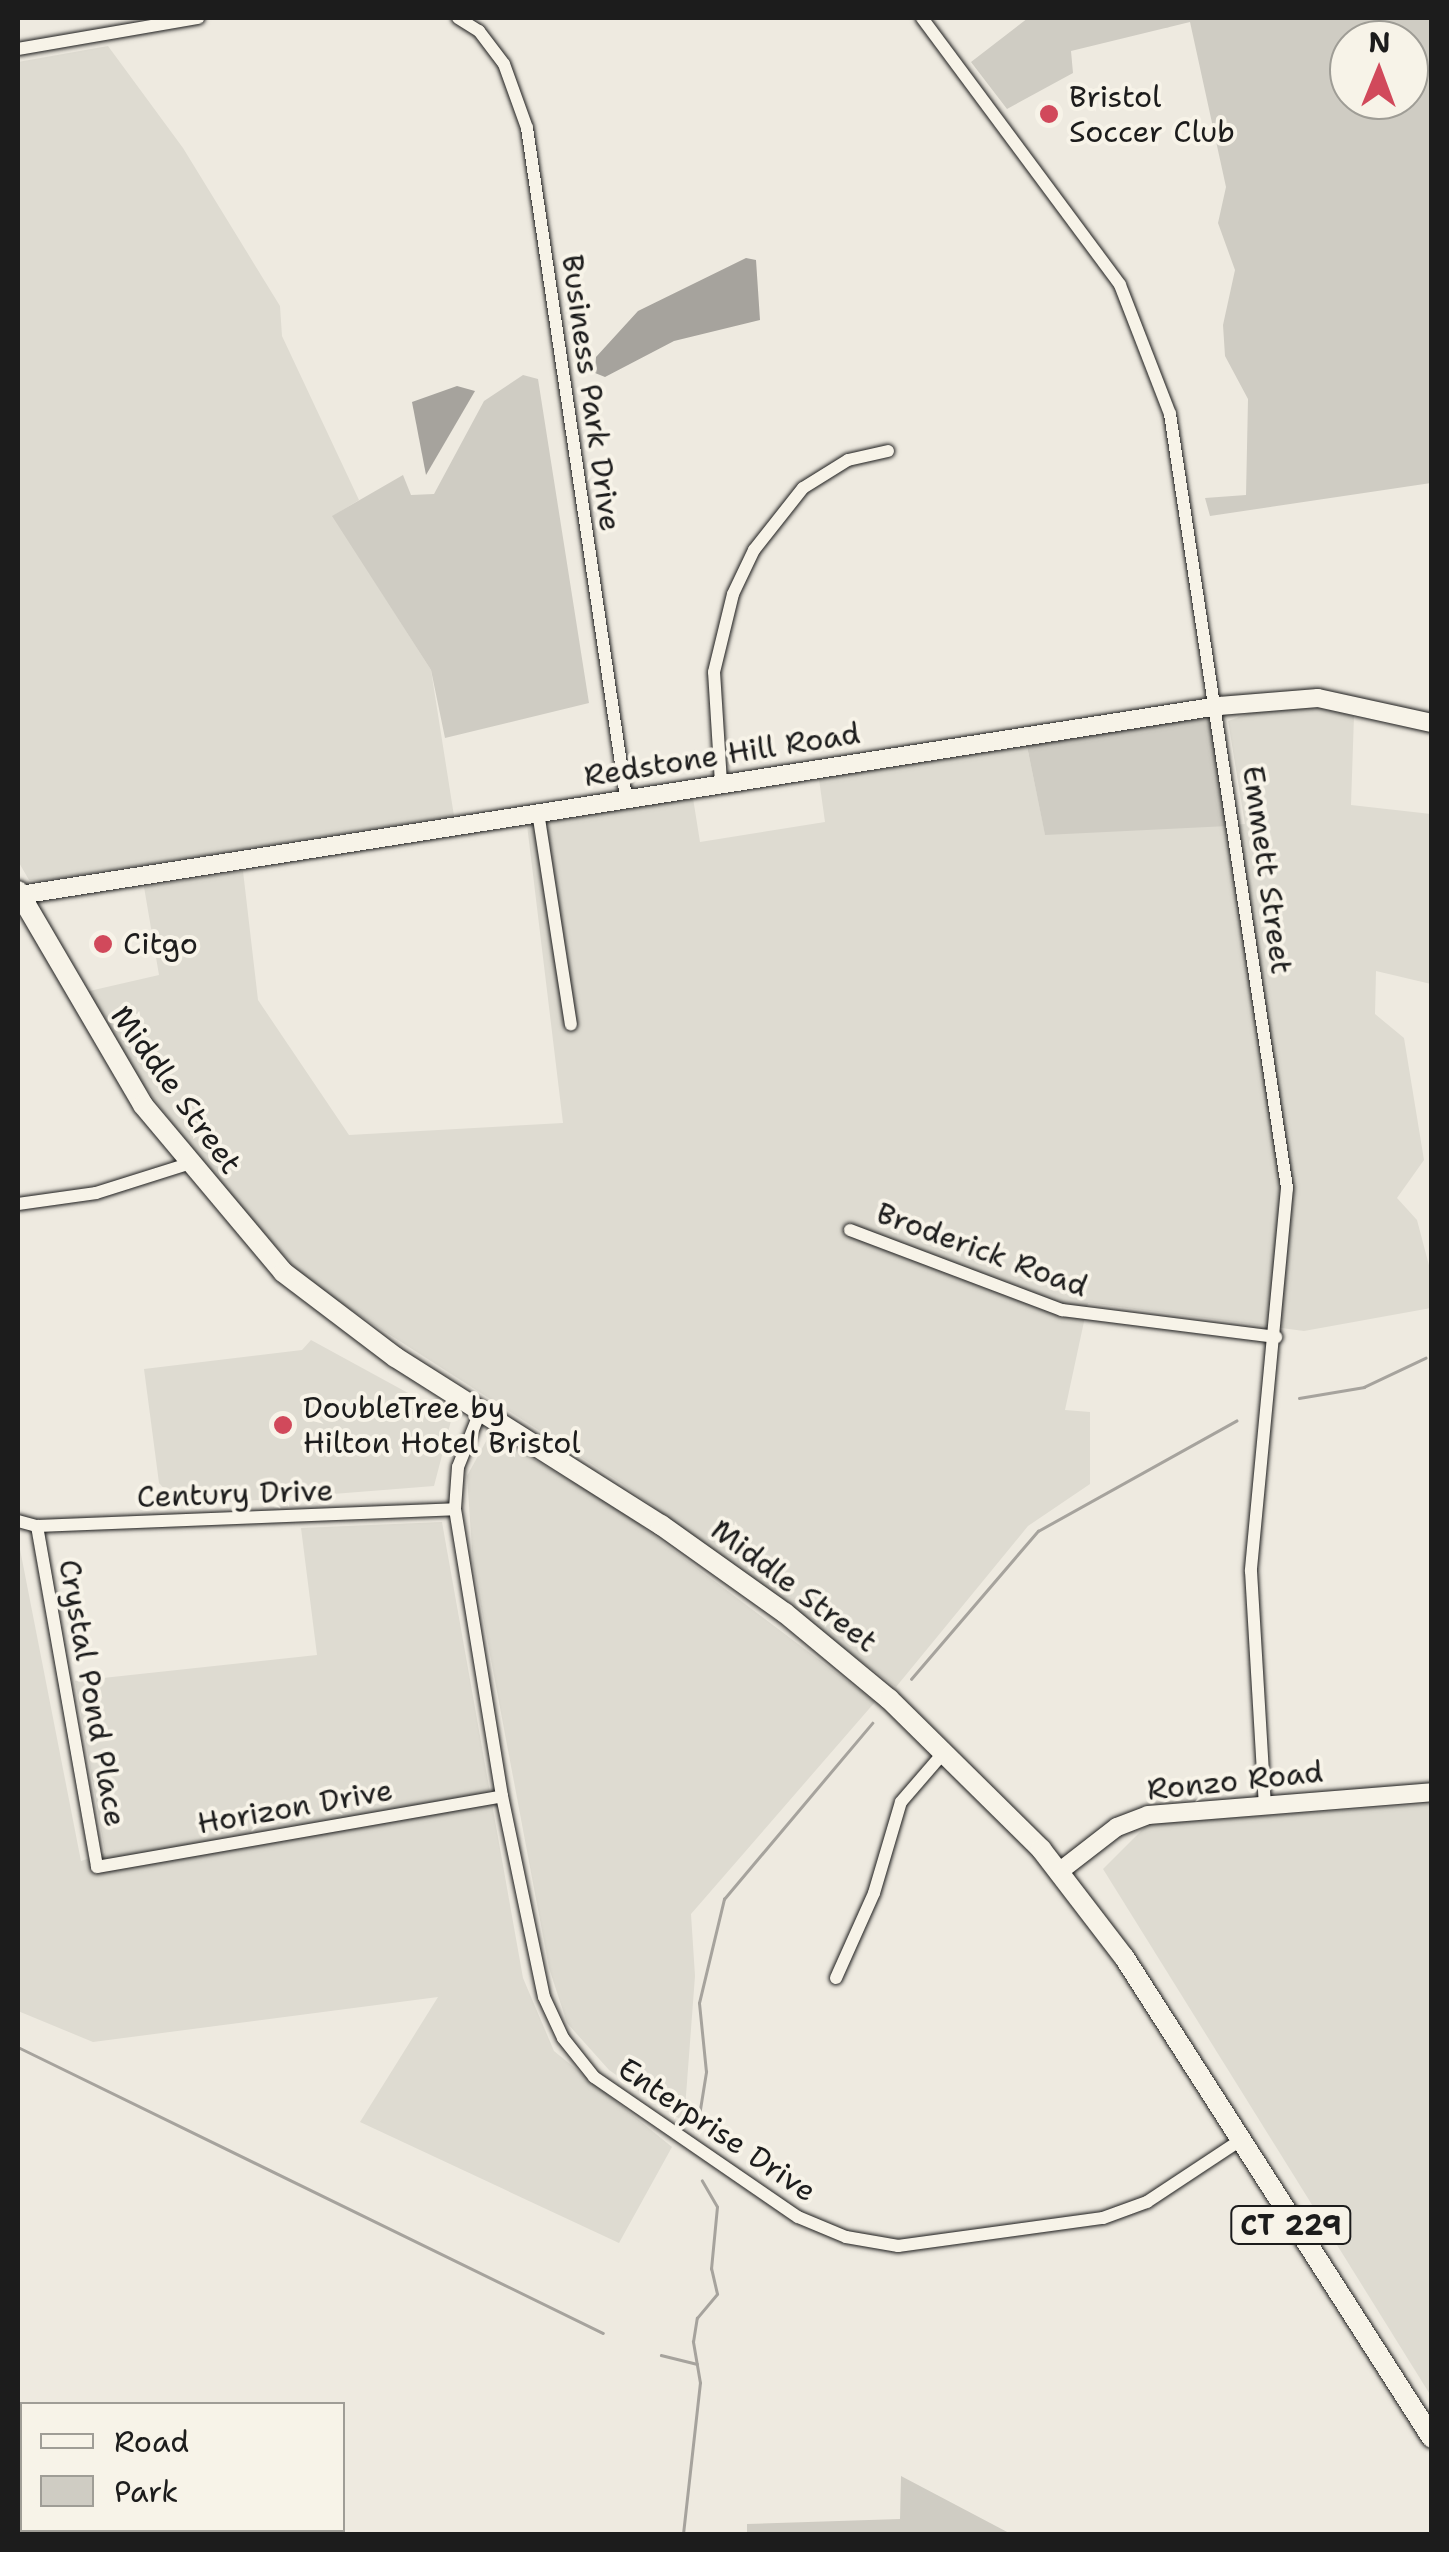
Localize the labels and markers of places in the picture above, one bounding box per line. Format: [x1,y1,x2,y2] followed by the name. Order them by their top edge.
[1069,79,1235,150] place label: Bristol Soccer Club
[1038,103,1060,125] marker: Bristol Soccer Club
[123,926,198,962] place label: Citgo
[92,933,114,955] marker: Citgo
[303,1390,581,1460] place label: DoubleTree by Hilton Hotel Bristol
[272,1414,294,1436] marker: DoubleTree by Hilton Hotel Bristol

